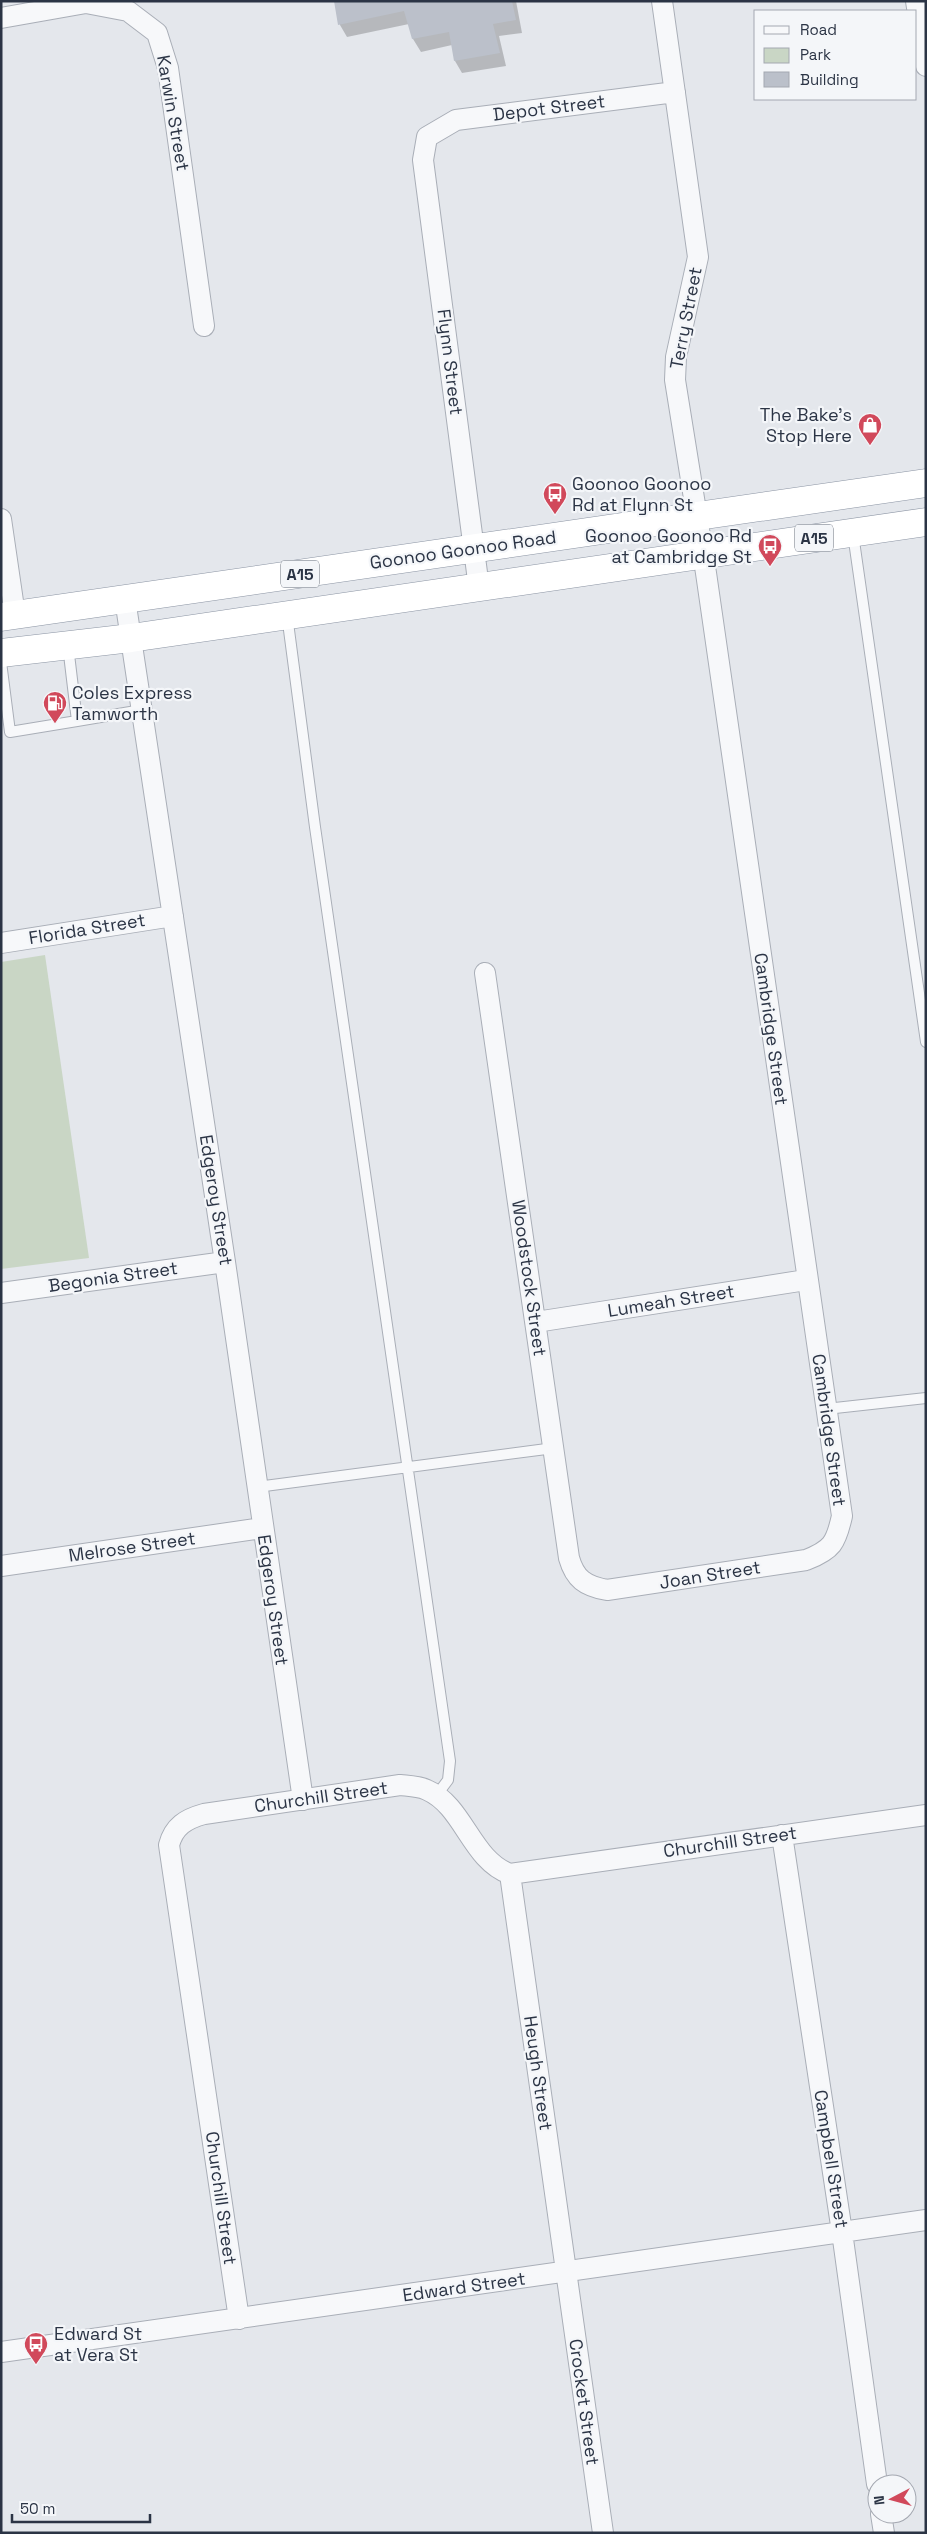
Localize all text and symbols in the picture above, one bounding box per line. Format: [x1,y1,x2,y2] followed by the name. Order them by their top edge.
[754,10,917,100] legend
[800,20,837,39] text: Road
[800,45,831,64] text: Park
[152,53,195,173] street label: Karwin Street
[800,70,859,89] text: Building
[492,89,606,126] street label: Depot Street
[664,265,707,371] street label: Terry Street
[433,308,468,416] street label: Flynn Street
[760,403,852,447] place label: The Bake's Stop Here
[857,412,883,446] shop icon: The Bake's Stop Here
[572,472,711,516] place label: Goonoo Goonoo Rd at Flynn St
[542,481,568,515] bus stop icon: Goonoo Goonoo Rd at Flynn St
[585,524,752,568] place label: Goonoo Goonoo Rd at Cambridge St
[795,524,833,552] road number: A15
[368,525,558,574] street label: Goonoo Goonoo Road
[757,533,783,567] bus stop icon: Goonoo Goonoo Rd at Cambridge St
[281,560,319,588] road number: A15
[72,681,192,725] place label: Coles Express Tamworth
[42,690,68,724] fuel station icon: Coles Express Tamworth
[27,908,147,949] street label: Florida Street
[749,951,794,1107] street label: Cambridge Street
[195,1133,238,1267] street label: Edgeroy Street
[507,1198,552,1358] street label: Woodstock Street
[47,1256,179,1297] street label: Begonia Street
[606,1279,736,1322] street label: Lumeah Street
[807,1352,852,1508] street label: Cambridge Street
[67,1526,197,1567] street label: Melrose Street
[253,1533,294,1667] street label: Edgeroy Street
[658,1555,762,1594] street label: Joan Street
[253,1776,389,1817] street label: Churchill Street
[662,1821,798,1862] street label: Churchill Street
[519,2014,558,2132] street label: Heugh Street
[809,2088,854,2230] street label: Campbell Street
[201,2130,242,2266] street label: Churchill Street
[401,2266,527,2307] street label: Edward Street
[54,2322,142,2366] place label: Edward St at Vera St
[23,2331,49,2365] bus stop icon: Edward St at Vera St
[564,2337,605,2467] street label: Crocket Street
[867,2474,917,2524] north arrow
[12,2492,150,2524] scale bar
[870,2495,889,2506] text: N
[20,2499,55,2518] text: 50 m

